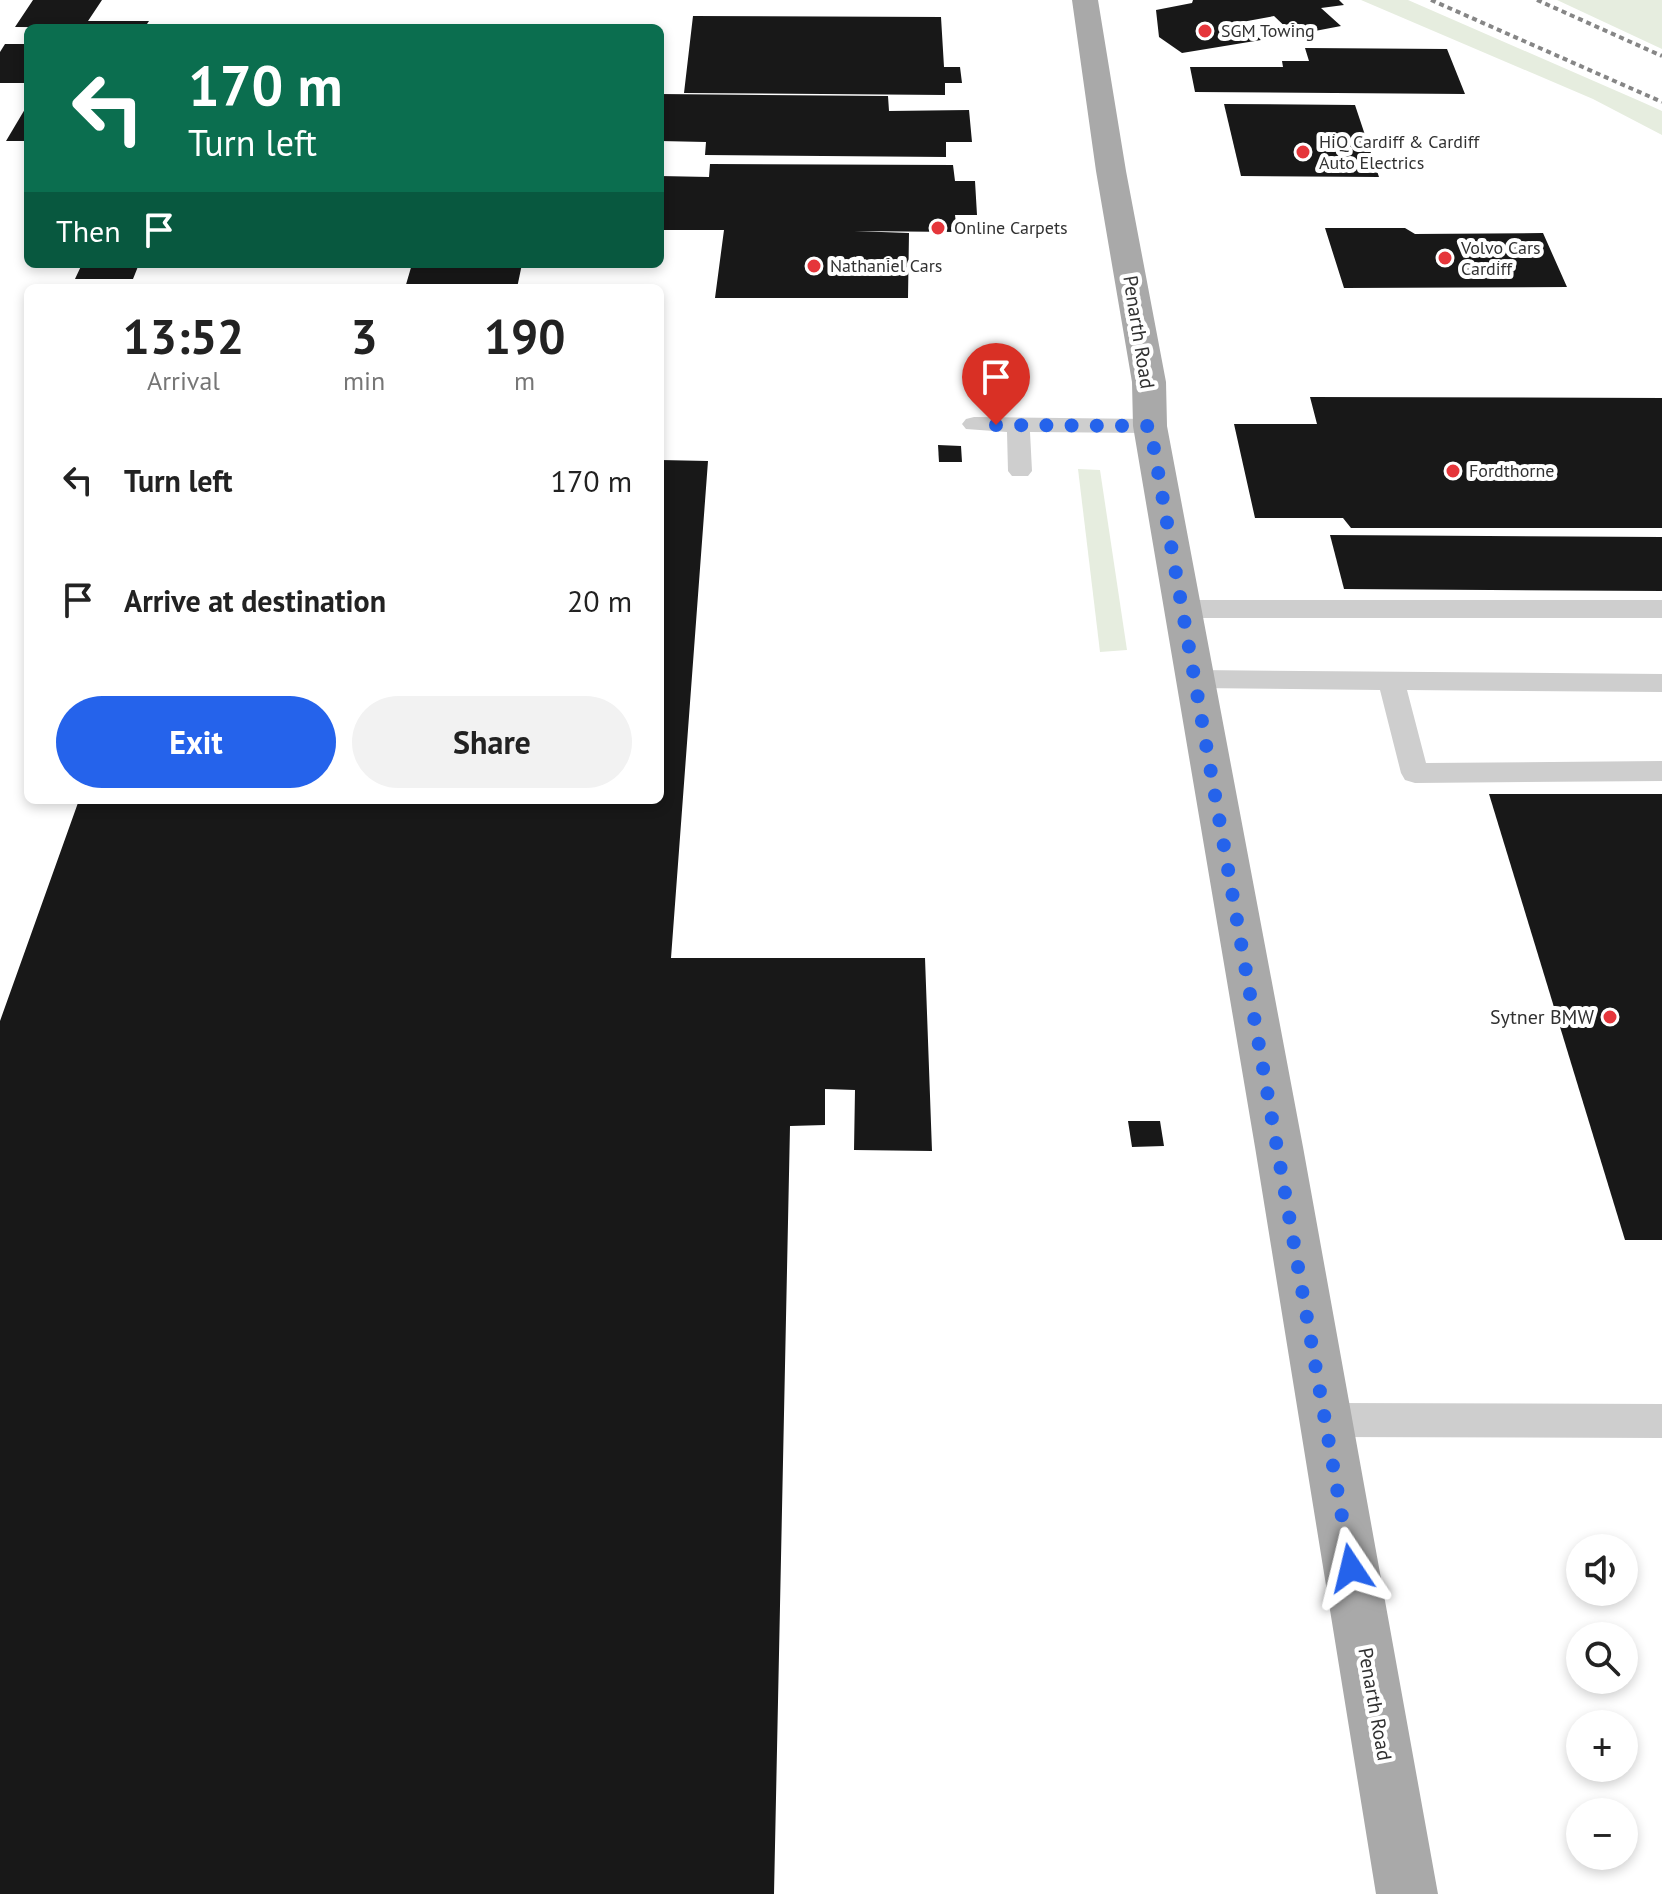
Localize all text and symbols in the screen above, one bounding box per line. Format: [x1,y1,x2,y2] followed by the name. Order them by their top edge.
[1221,19,1315,42] place label: SGM Towing
[1196,22,1214,40] marker: SGM Towing
[188,49,343,121] text: 170 m
[56,56,160,160] icon: left
[188,119,317,166] text: Turn left
[1319,130,1481,174] place label: HiQ Cardiff & Cardiff Auto Electrics
[1294,143,1312,161] marker: HiQ Cardiff & Cardiff Auto Electrics
[137,208,181,252] icon: arrive
[56,211,121,250] text: Then
[954,216,1068,239] place label: Online Carpets
[929,219,947,237] marker: Online Carpets
[1460,236,1541,280] place label: Volvo Cars Cardiff
[1436,249,1454,267] marker: Volvo Cars Cardiff
[830,254,942,277] place label: Nathaniel Cars
[805,257,823,275] marker: Nathaniel Cars
[1117,274,1161,390] street label: Penarth Road
[123,305,244,367] text: 13:52
[350,305,378,367] text: 3
[484,305,565,367] text: 190
[962,343,1030,425] pin
[974,355,1018,399] icon: arrive
[147,364,220,397] text: Arrival
[343,364,385,397] text: min
[514,364,535,397] text: m
[56,458,100,502] icon: left
[1469,459,1554,482] place label: Fordthorne
[124,461,232,500] text: Turn left
[551,461,632,500] text: 170 m
[1444,462,1462,480] marker: Fordthorne
[56,578,100,622] icon: arrive
[124,581,386,620] text: Arrive at destination
[567,581,632,620] text: 20 m
[56,696,336,788] button: Exit
[352,696,632,788] button: Share
[1490,1004,1594,1030] place label: Sytner BMW
[1601,1008,1619,1026] marker: Sytner BMW
[1309,1526,1393,1610] position arrow
[1566,1534,1638,1870] map controls
[1566,1534,1638,1606] button: sound
[1566,1622,1638,1694] button: search
[1352,1645,1398,1763] street label: Penarth Road
[1566,1710,1638,1782] button: +
[1566,1798,1638,1870] button: −

